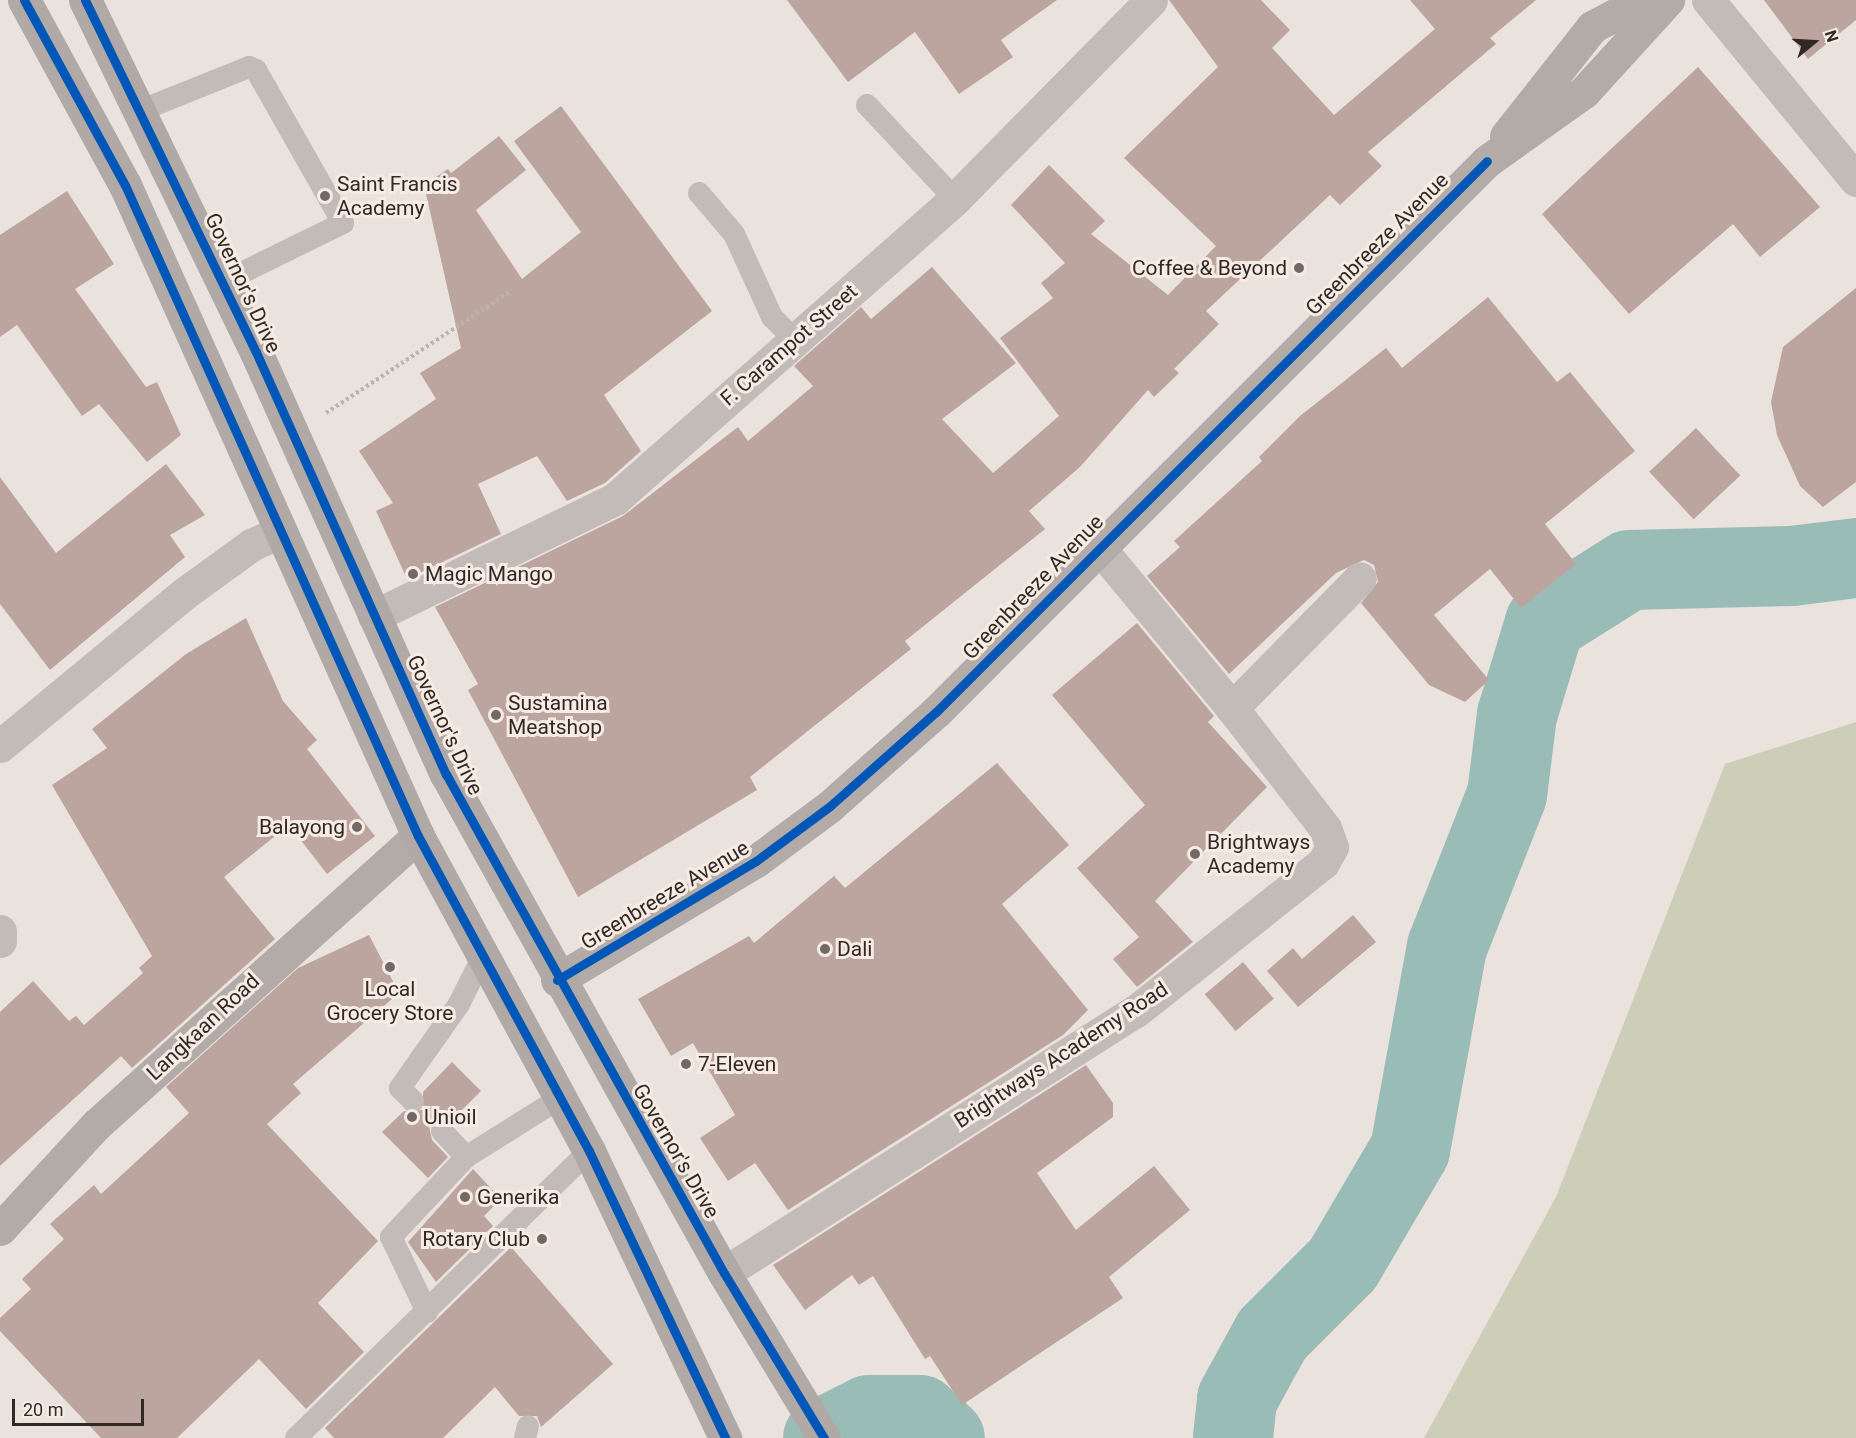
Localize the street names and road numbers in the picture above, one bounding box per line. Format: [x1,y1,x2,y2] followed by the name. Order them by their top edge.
[1300,167,1454,321] street label: Greenbreeze Avenue
[200,209,286,357] street label: Governor's Drive
[716,279,862,411] street label: F. Carampot Street
[957,509,1109,665] street label: Greenbreeze Avenue
[402,651,488,799] street label: Governor's Drive
[577,835,753,955] street label: Greenbreeze Avenue
[142,968,264,1086] street label: Langkaan Road
[950,977,1172,1133] street label: Brightways Academy Road
[627,1079,725,1223] street label: Governor's Drive

